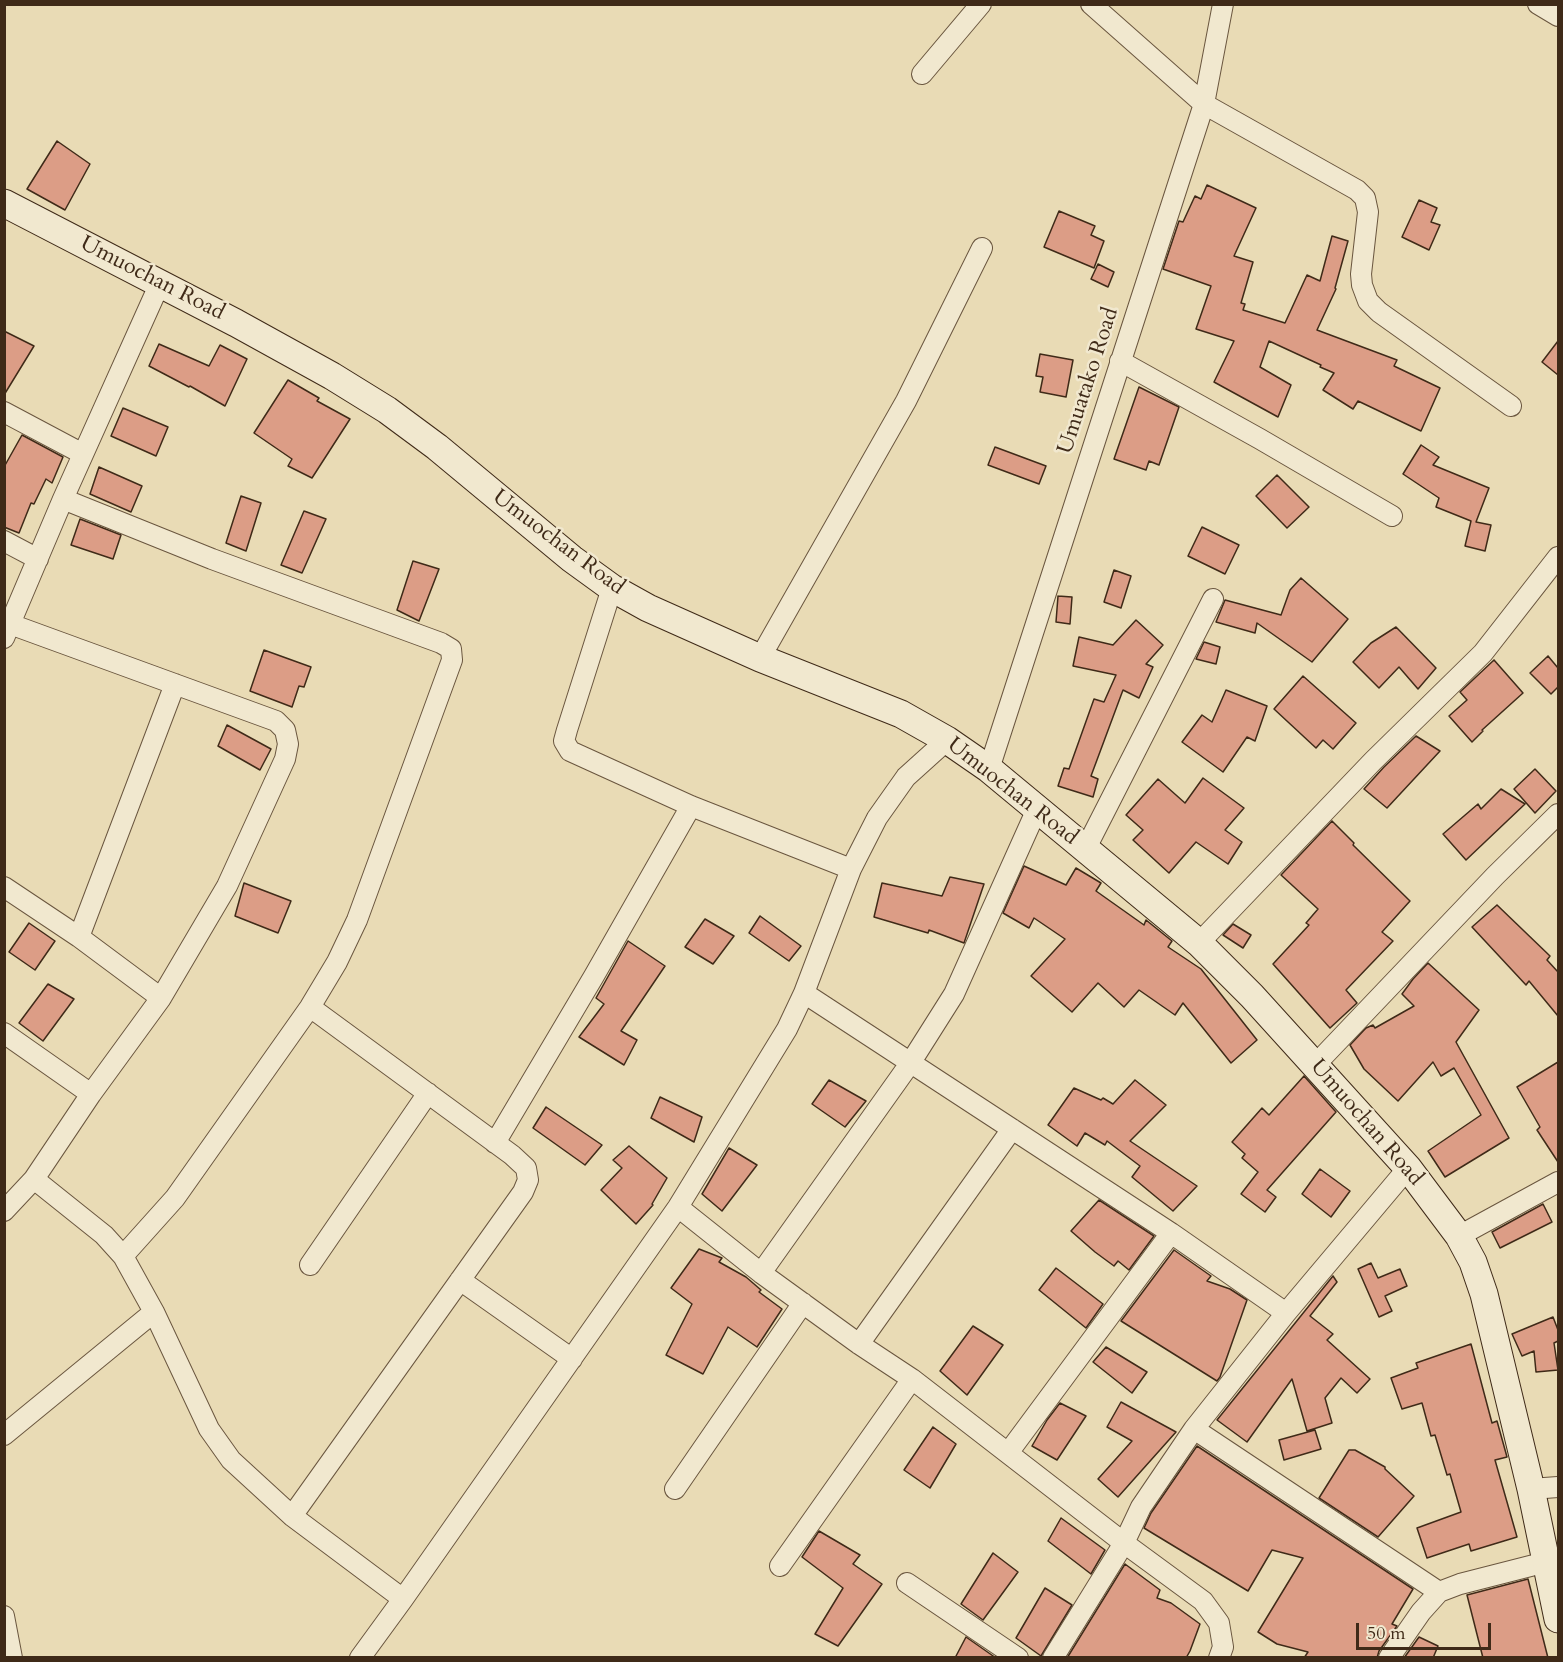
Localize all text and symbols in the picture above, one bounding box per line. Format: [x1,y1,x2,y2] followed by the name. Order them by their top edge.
[75,231,229,327] street label: Umuochan Road
[1053,304,1125,458] street label: Umuatako Road
[487,485,629,601] street label: Umuochan Road
[941,733,1083,851] street label: Umuochan Road
[1304,1054,1428,1192] street label: Umuochan Road
[1359,1611,1494,1649] scale bar
[1367,1621,1406,1646] text: 50 m

